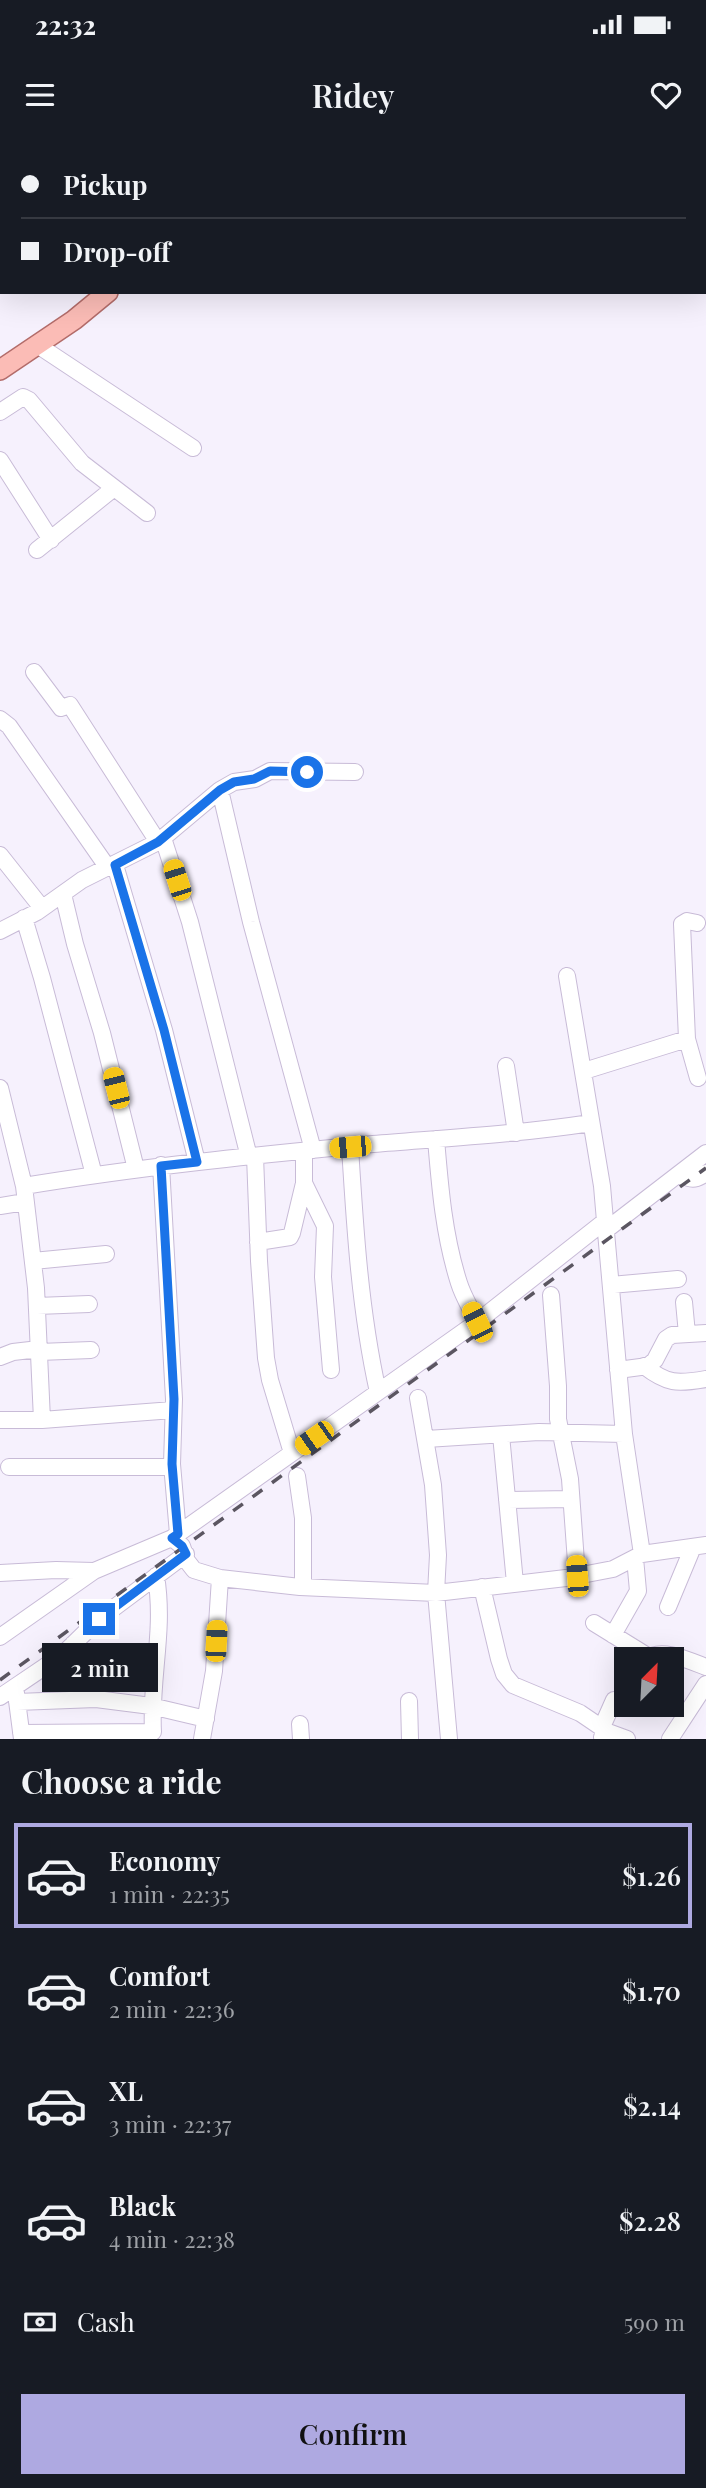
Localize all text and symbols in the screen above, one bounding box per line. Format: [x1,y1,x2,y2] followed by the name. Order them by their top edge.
[35,7,96,42] text: 22:32
[312,73,394,116] text: Ridey
[21,76,59,114] icon: menu
[647,76,685,114] icon: heart
[63,167,147,202] text: Pickup
[63,234,170,269] text: Drop-off
[291,756,323,788] route start
[161,857,194,903] car
[101,1065,132,1111] car
[329,1135,372,1159] car
[459,1299,496,1345] car
[291,1417,338,1459] car
[566,1554,589,1598] car
[83,1603,115,1635] route end
[205,1619,228,1663] car
[41,1644,157,1692] callout: 2 min
[614,1647,684,1717] north arrow
[614,1647,684,1717] map controls
[71,1652,129,1683] text: 2 min
[21,1759,222,1802] text: Choose a ride
[109,1843,220,1878] text: Economy
[25,1844,88,1907] icon: car
[622,1858,681,1893] text: $1.26
[109,1878,230,1909] text: 1 min · 22:35
[109,1958,210,1993] text: Comfort
[25,1959,88,2022] icon: car
[622,1973,681,2008] text: $1.70
[109,1993,235,2024] text: 2 min · 22:36
[109,2073,143,2108] text: XL
[25,2074,88,2137] icon: car
[623,2088,681,2123] text: $2.14
[109,2108,231,2139] text: 3 min · 22:37
[109,2188,176,2223] text: Black
[25,2189,88,2252] icon: car
[619,2203,681,2238] text: $2.28
[109,2223,235,2254] text: 4 min · 22:38
[21,2303,59,2341] icon: cash
[77,2304,135,2339] text: Cash
[624,2306,685,2337] text: 590 m
[21,2394,685,2474] button: Confirm

